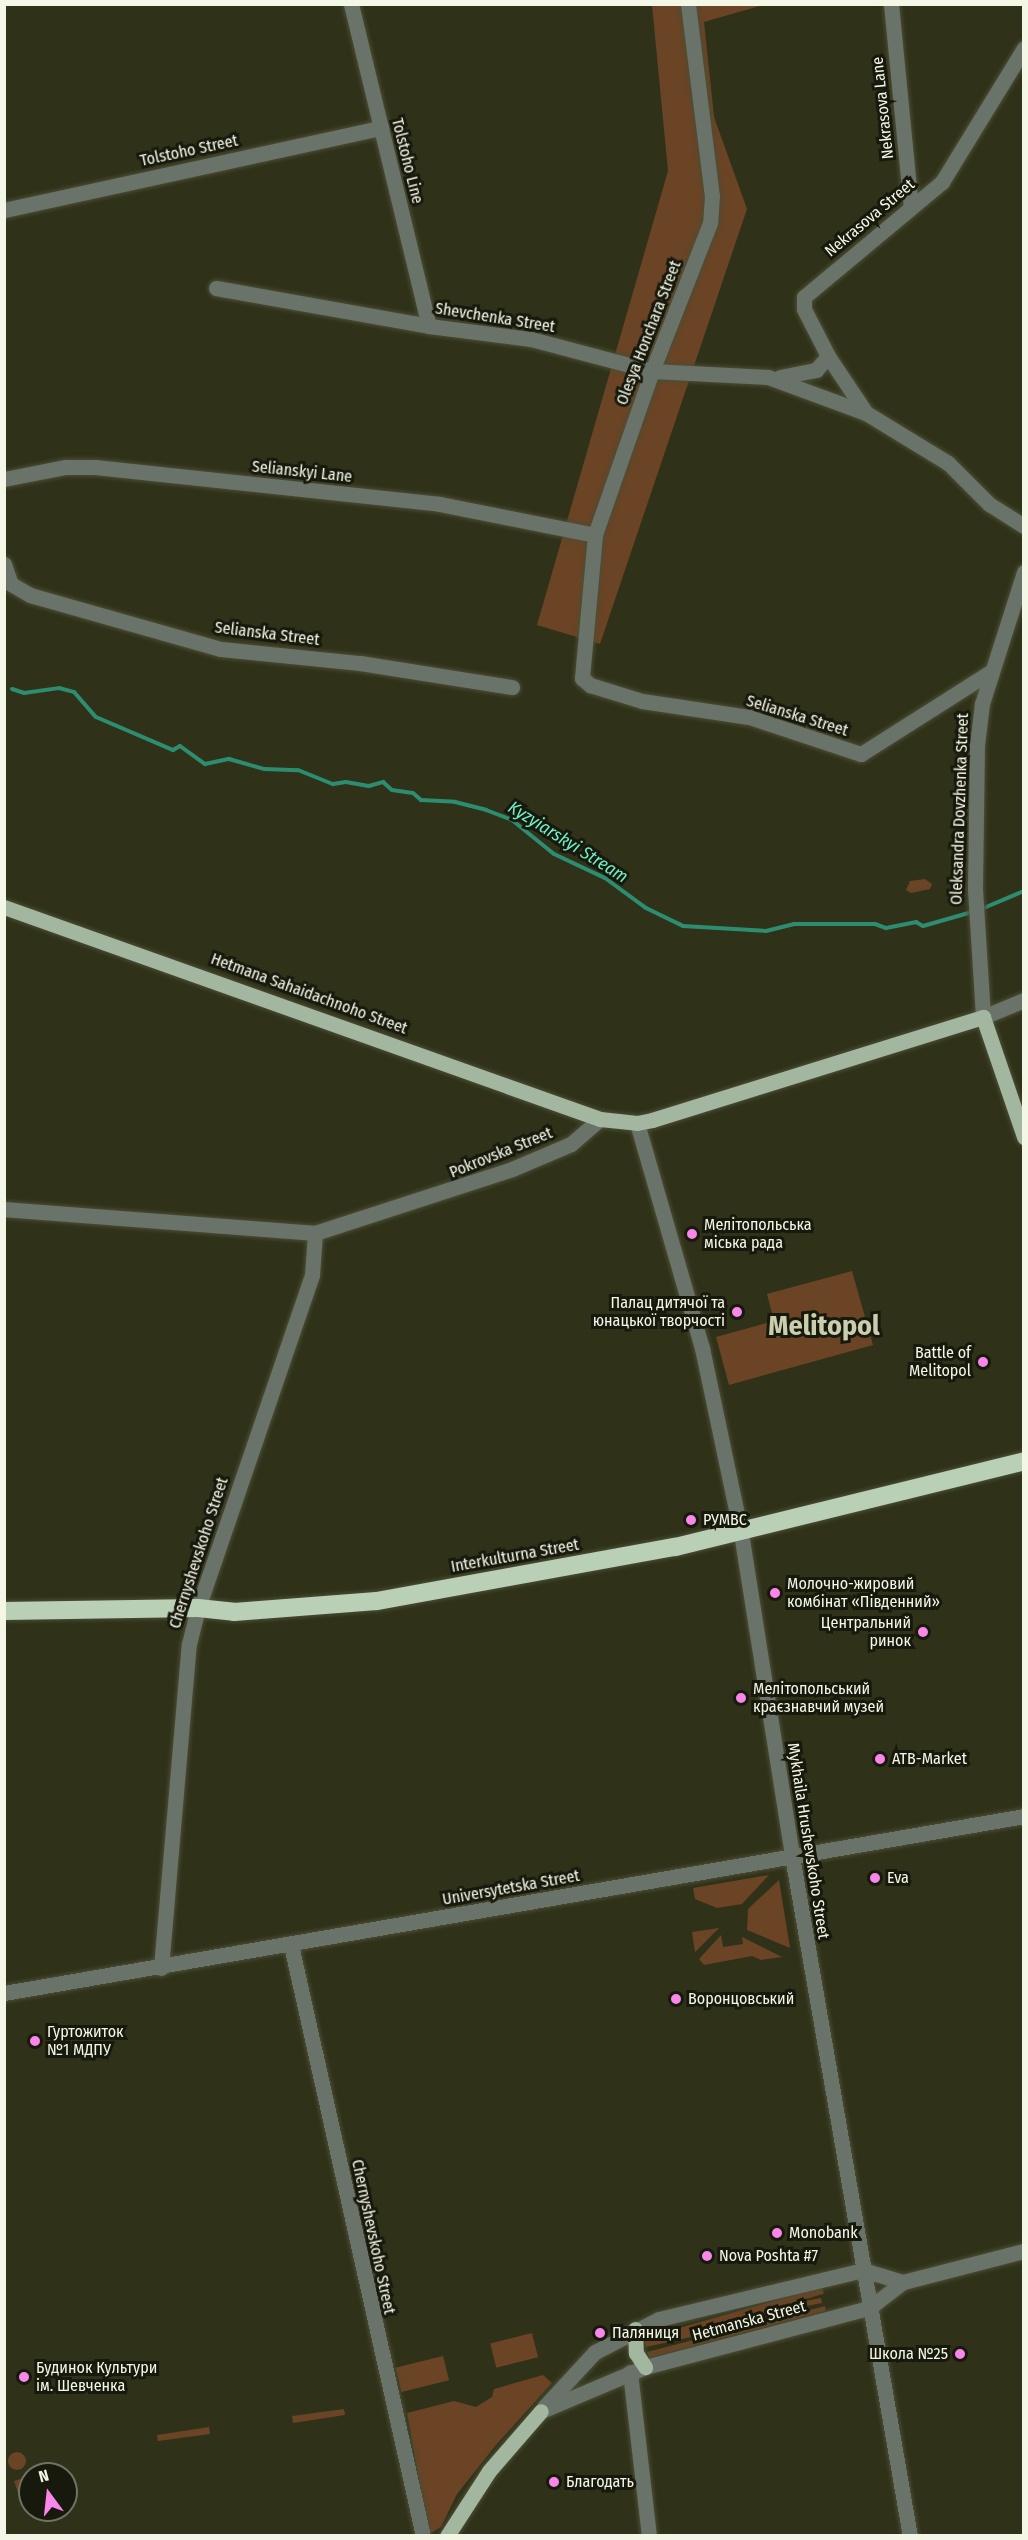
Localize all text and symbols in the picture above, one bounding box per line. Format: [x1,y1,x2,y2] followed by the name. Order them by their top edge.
[868,56,898,160] street label: Nekrasova Lane
[387,116,427,206] street label: Tolstoho Line
[138,131,240,171] street label: Tolstoho Street
[821,175,919,261] street label: Nekrasova Street
[613,258,685,408] street label: Olesya Honchara Street
[434,299,556,337] street label: Shevchenka Street
[251,457,353,487] street label: Selianskyi Lane
[214,618,320,650] street label: Selianska Street
[744,691,850,741] street label: Selianska Street
[947,713,973,905] street label: Oleksandra Dovzhenka Street
[504,796,632,888] water label: Kyzyiarskyi Stream
[208,949,410,1039] street label: Hetmana Sahaidachnoho Street
[447,1124,555,1182] street label: Pokrovska Street
[704,1215,812,1253] place label: Мелітопольська міська рада
[685,1227,699,1241] marker: Мелітопольська міська рада
[593,1293,725,1331] place label: Палац дитячої та юнацької творчості
[730,1305,744,1319] marker: Палац дитячої та юнацької творчості
[768,1309,880,1343] district label: Melitopol
[909,1343,971,1381] place label: Battle of Melitopol
[976,1355,990,1369] marker: Battle of Melitopol
[165,1475,233,1631] street label: Chernyshevskoho Street
[703,1510,747,1530] place label: РУМВC
[684,1513,698,1527] marker: РУМВC
[450,1535,580,1577] street label: Interkulturna Street
[787,1574,940,1612] place label: Молочно-жировий комбінат «Південний»
[768,1586,782,1600] marker: Молочно-жировий комбінат «Південний»
[821,1613,911,1651] place label: Центральний ринок
[916,1625,930,1639] marker: Центральний ринок
[753,1679,884,1717] place label: Мелітопольський краєзнавчий музей
[734,1691,748,1705] marker: Мелітопольський краєзнавчий музей
[783,1742,833,1940] street label: Mykhaila Hrushevskoho Street
[892,1749,967,1769] place label: ATB-Market
[873,1752,887,1766] marker: ATB-Market
[441,1866,581,1910] street label: Universytetska Street
[887,1868,909,1888] place label: Eva
[868,1871,882,1885] marker: Eva
[688,1989,794,2009] place label: Воронцовський
[669,1992,683,2006] marker: Воронцовський
[47,2022,124,2060] place label: Гуртожиток №1 МДПУ
[28,2034,42,2048] marker: Гуртожиток №1 МДПУ
[347,2158,399,2316] street label: Chernyshevskoho Street
[789,2223,858,2243] place label: Monobank
[770,2226,784,2240] marker: Monobank
[719,2246,818,2266] place label: Nova Poshta #7
[700,2249,714,2263] marker: Nova Poshta #7
[690,2297,808,2345] street label: Hetmanska Street
[612,2323,679,2343] place label: Паляниця
[593,2326,607,2340] marker: Паляниця
[869,2344,948,2364] place label: Школа №25
[953,2347,967,2361] marker: Школа №25
[36,2358,157,2396] place label: Будинок Культури ім. Шевченка
[17,2370,31,2384] marker: Будинок Культури ім. Шевченка
[18,2462,78,2522] north arrow
[37,2466,51,2486] text: N
[566,2472,634,2492] place label: Благодать
[547,2475,561,2489] marker: Благодать

